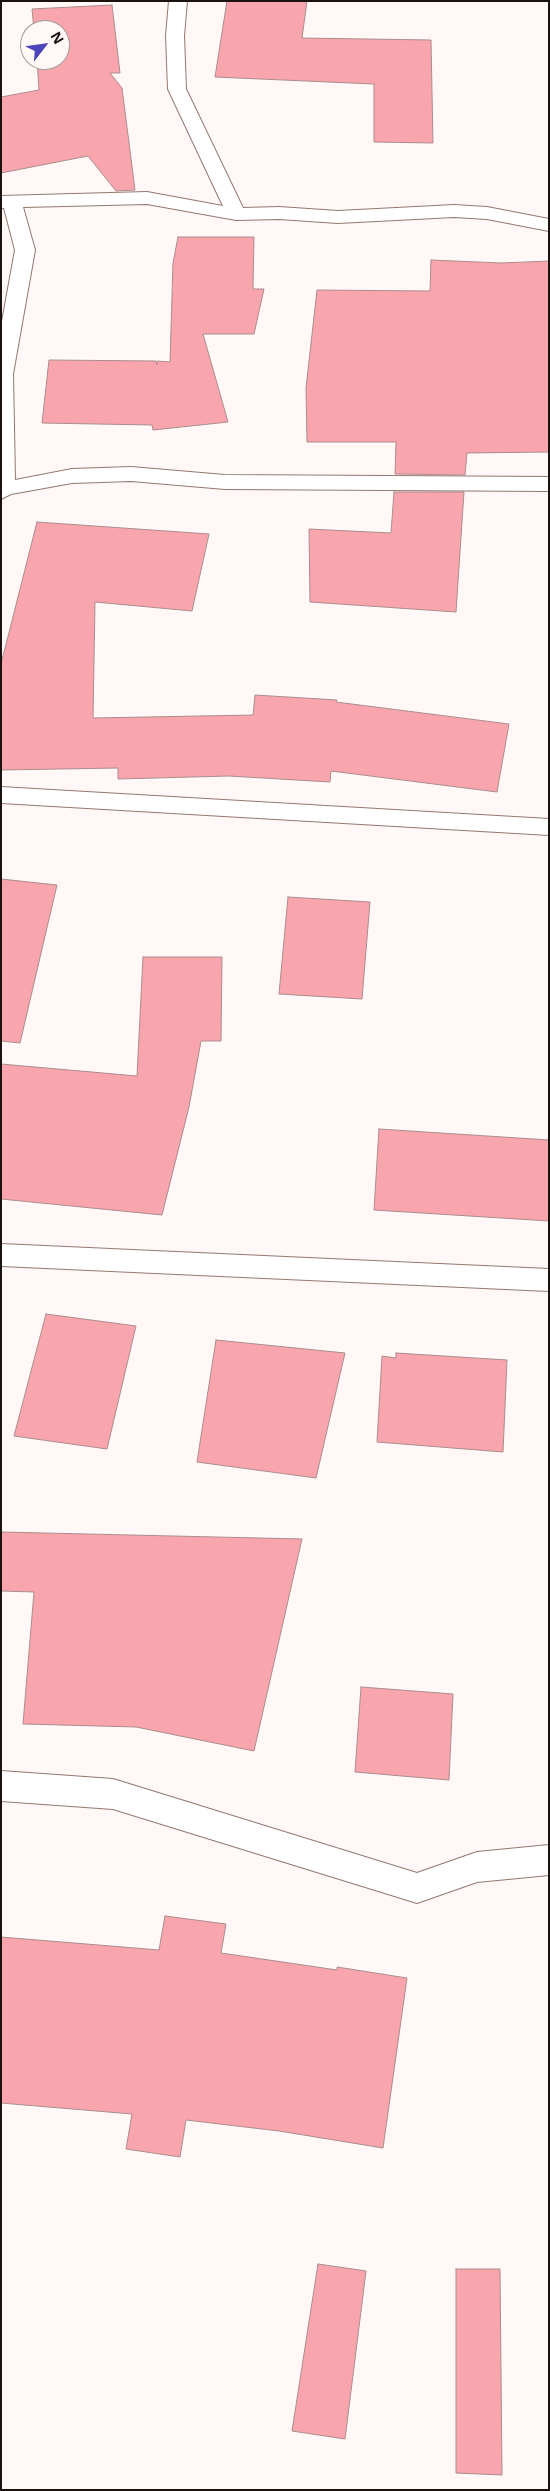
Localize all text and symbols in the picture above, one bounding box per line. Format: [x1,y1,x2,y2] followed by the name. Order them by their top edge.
[20,20,70,70] north arrow
[46,28,69,47] text: N

